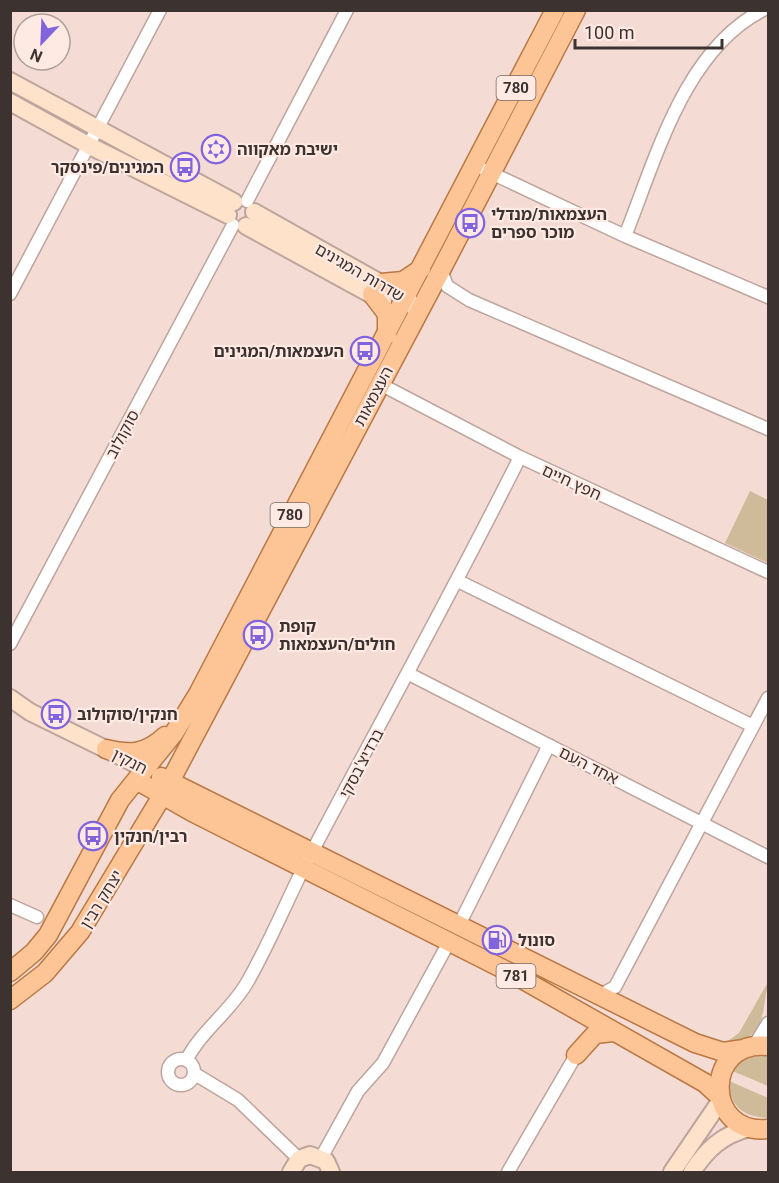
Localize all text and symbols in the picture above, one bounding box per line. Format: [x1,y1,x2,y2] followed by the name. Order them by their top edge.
[12,12,72,72] north arrow
[575,12,722,50] scale bar
[584,22,635,43] text: 100 m
[27,44,45,66] text: N
[496,76,536,100] road number: 780
[200,133,232,165] synagogue icon: ישיבת מאקווה
[237,140,338,159] place label: ישיבת מאקווה
[169,151,201,183] bus stop icon: המגינים/פינסקר
[51,158,164,177] place label: המגינים/פינסקר
[491,205,607,242] place label: העצמאות/מנדלי מוכר ספרים
[454,207,486,239] bus stop icon: העצמאות/מנדלי מוכר ספרים
[312,239,408,306] street label: שדרות המגינים
[349,335,381,367] bus stop icon: העצמאות/המגינים
[213,342,344,361] place label: העצמאות/המגינים
[350,363,397,429] street label: העצמאות
[102,407,143,462] street label: סוקולוב
[539,461,604,504] street label: חפץ חיים
[270,503,310,527] road number: 780
[279,617,395,654] place label: קופת חולים/העצמאות
[242,619,274,651] bus stop icon: קופת חולים/העצמאות
[40,698,72,730] bus stop icon: חנקין/סוקולוב
[77,705,178,724] place label: חנקין/סוקולוב
[335,725,388,801] street label: ברדיצ'בסקי
[556,742,622,788] street label: אחד העם
[109,745,150,778] street label: חנקין
[77,820,109,852] bus stop icon: רבין/חנקין
[114,827,187,846] place label: רבין/חנקין
[76,867,127,932] street label: יצחק רבין
[481,924,513,956] fuel station icon: סונול
[518,931,555,950] place label: סונול
[496,964,536,988] road number: 781

